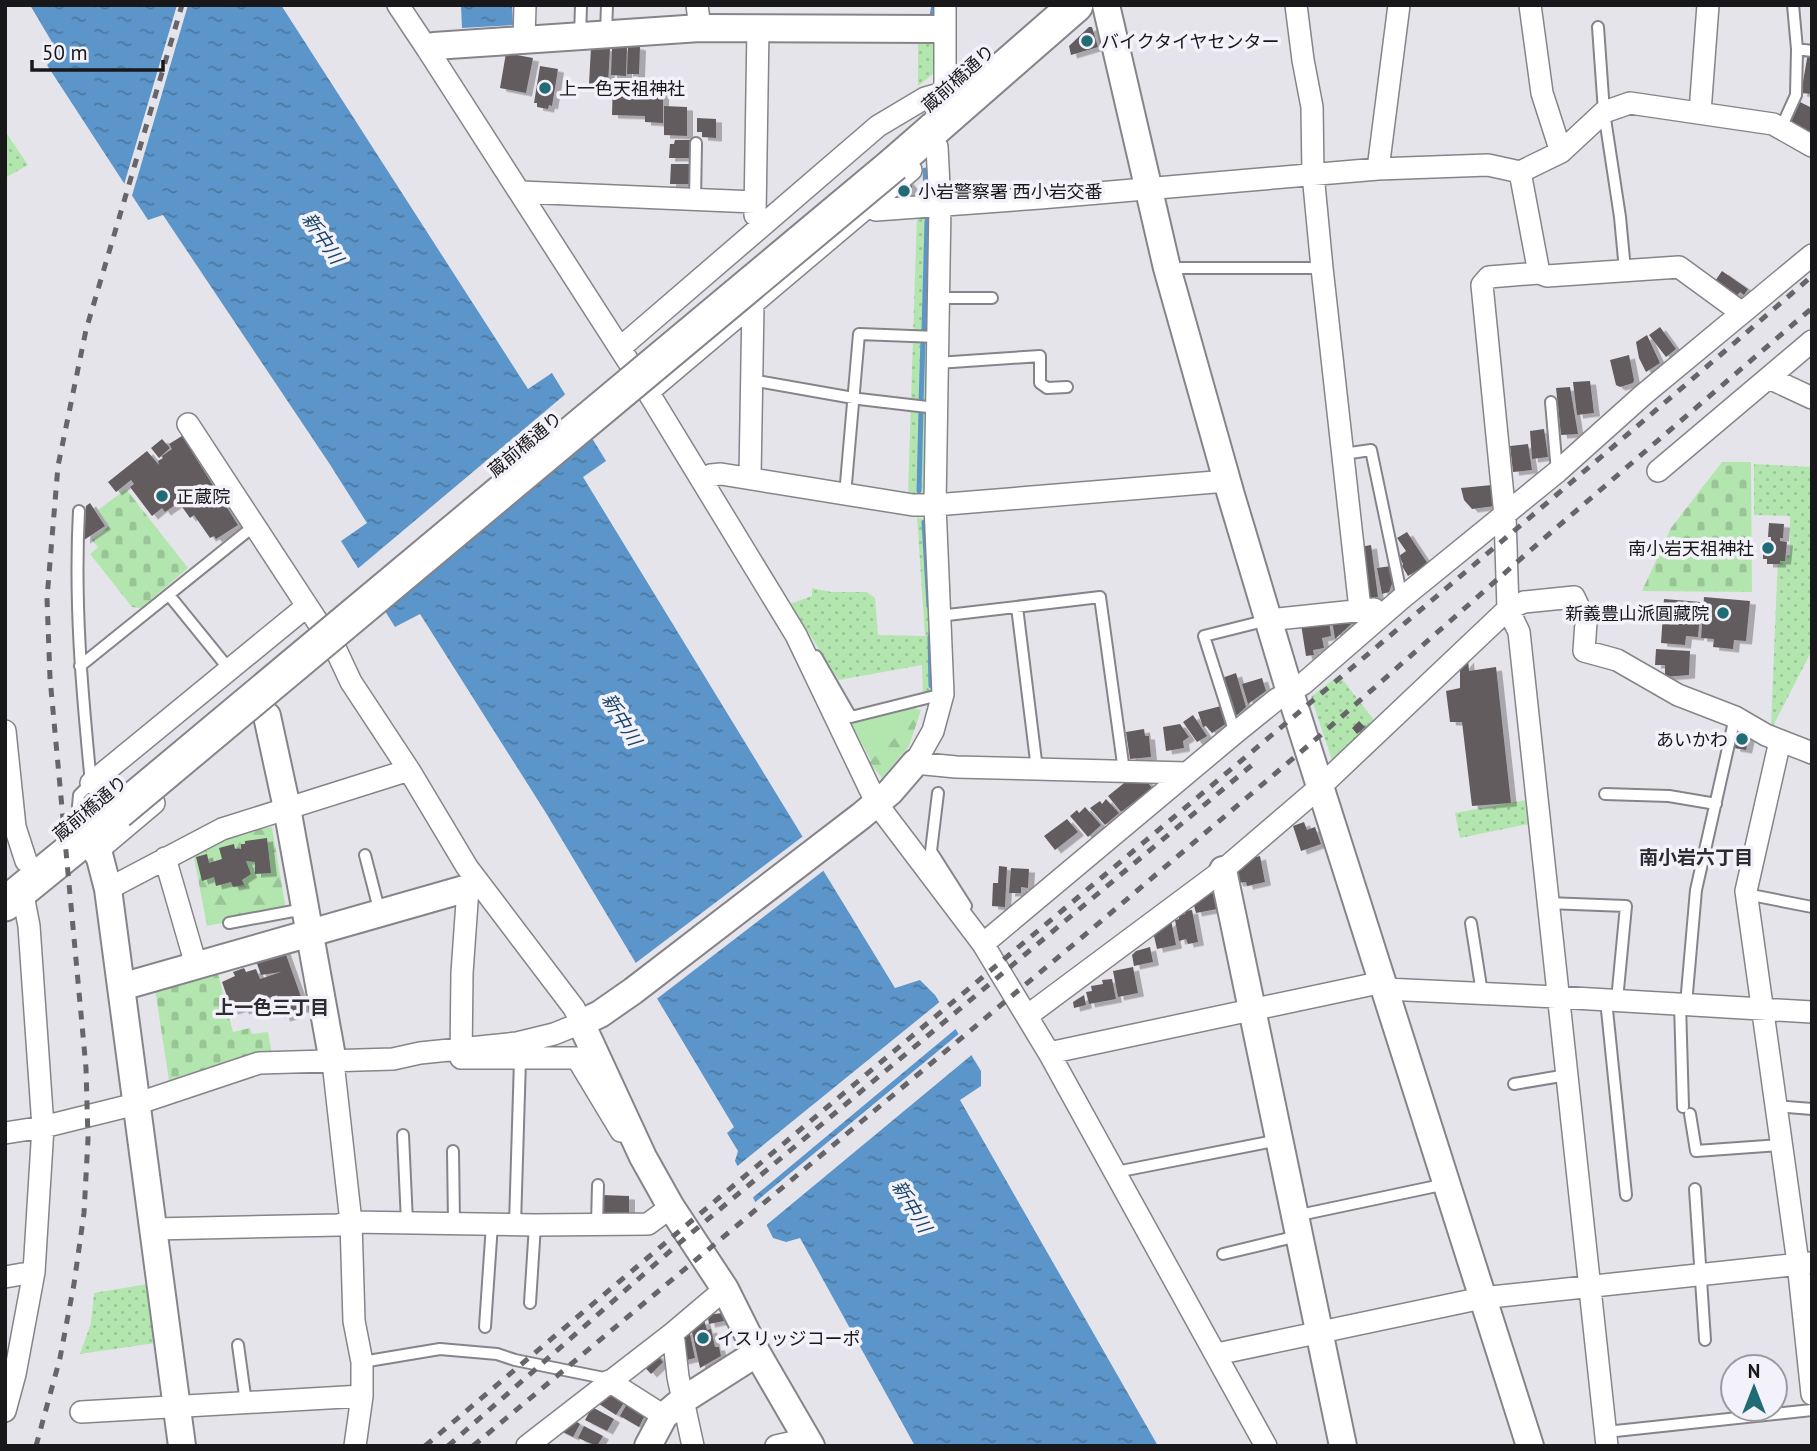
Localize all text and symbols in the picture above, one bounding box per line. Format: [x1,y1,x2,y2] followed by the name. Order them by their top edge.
[32,28,163,72] scale bar
[1101,30,1279,53] place label: バイクタイヤセンター
[1079,33,1095,49] marker: バイクタイヤセンター
[42,39,88,66] text: 50 m
[917,39,999,117] street label: 蔵前橋通り
[559,77,685,100] place label: 上一色天祖神社
[537,80,553,96] marker: 上一色天祖神社
[918,180,1103,203] place label: 小岩警察署 西小岩交番
[896,183,912,199] marker: 小岩警察署 西小岩交番
[297,208,350,270] water label: 新中川
[483,406,567,482] street label: 蔵前橋通り
[176,485,230,508] place label: 正蔵院
[154,488,170,504] marker: 正蔵院
[1628,537,1754,560] place label: 南小岩天祖神社
[1760,540,1776,556] marker: 南小岩天祖神社
[1565,602,1709,625] place label: 新義豊山派圓藏院
[1715,605,1731,621] marker: 新義豊山派圓藏院
[597,688,648,751] water label: 新中川
[1656,728,1728,751] place label: あいかわ
[1734,731,1750,747] marker: あいかわ
[48,770,132,846] street label: 蔵前橋通り
[1639,845,1753,869] district label: 南小岩六丁目
[215,995,329,1019] district label: 上一色三丁目
[887,1175,938,1238] water label: 新中川
[717,1327,860,1350] place label: イスリッジコーポ
[695,1330,711,1346] marker: イスリッジコーポ
[1719,1353,1789,1423] north arrow
[1748,1359,1760,1383] text: N

